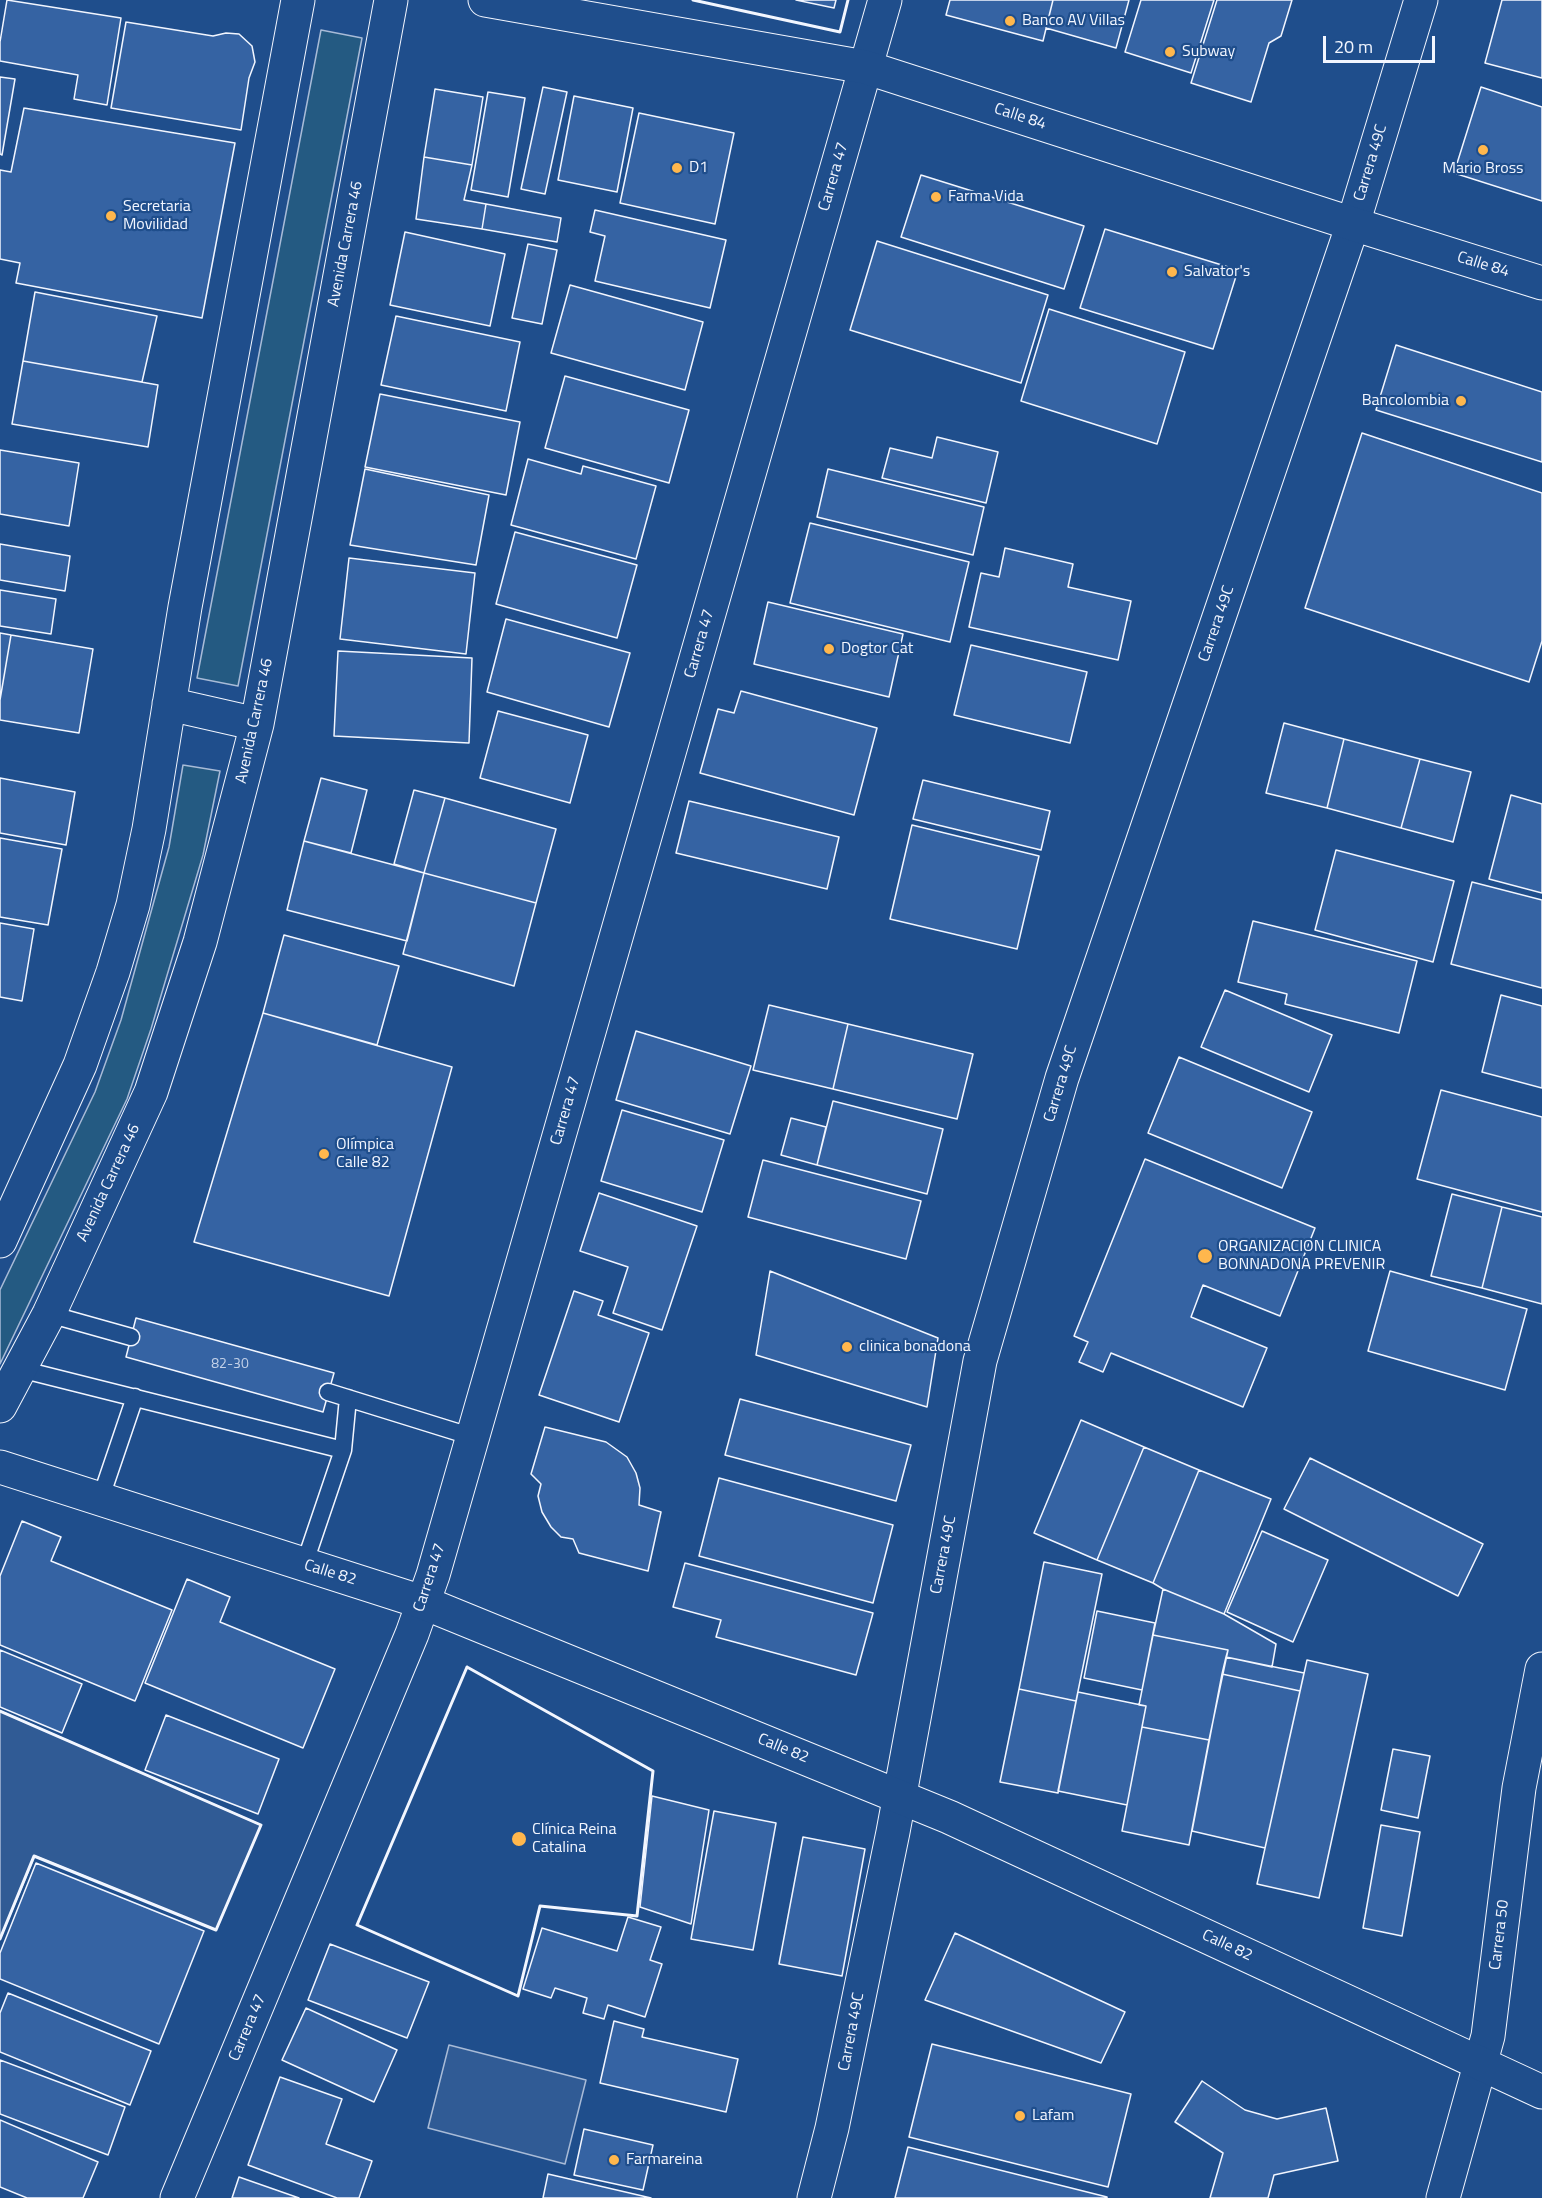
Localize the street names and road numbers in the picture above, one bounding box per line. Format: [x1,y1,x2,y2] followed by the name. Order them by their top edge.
[992,100,1048,134] street label: Calle 84
[1350,122,1392,204] street label: Carrera 49C
[815,140,853,214] street label: Carrera 47
[324,180,368,308] street label: Avenida Carrera 46
[1455,248,1511,282] street label: Calle 84
[1195,583,1239,665] street label: Carrera 49C
[681,607,719,681] street label: Carrera 47
[232,657,278,785] street label: Avenida Carrera 46
[1040,1043,1082,1125] street label: Carrera 49C
[547,1074,585,1148] street label: Carrera 47
[73,1121,145,1245] street label: Avenida Carrera 46
[927,1514,961,1596] street label: Carrera 49C
[410,1541,450,1615] street label: Carrera 47
[302,1556,358,1590] street label: Calle 82
[755,1730,811,1768] street label: Calle 82
[1486,1899,1514,1971] street label: Carrera 50
[1199,1926,1255,1966] street label: Calle 82
[835,1991,869,2073] street label: Carrera 49C
[225,1992,271,2064] street label: Carrera 47

